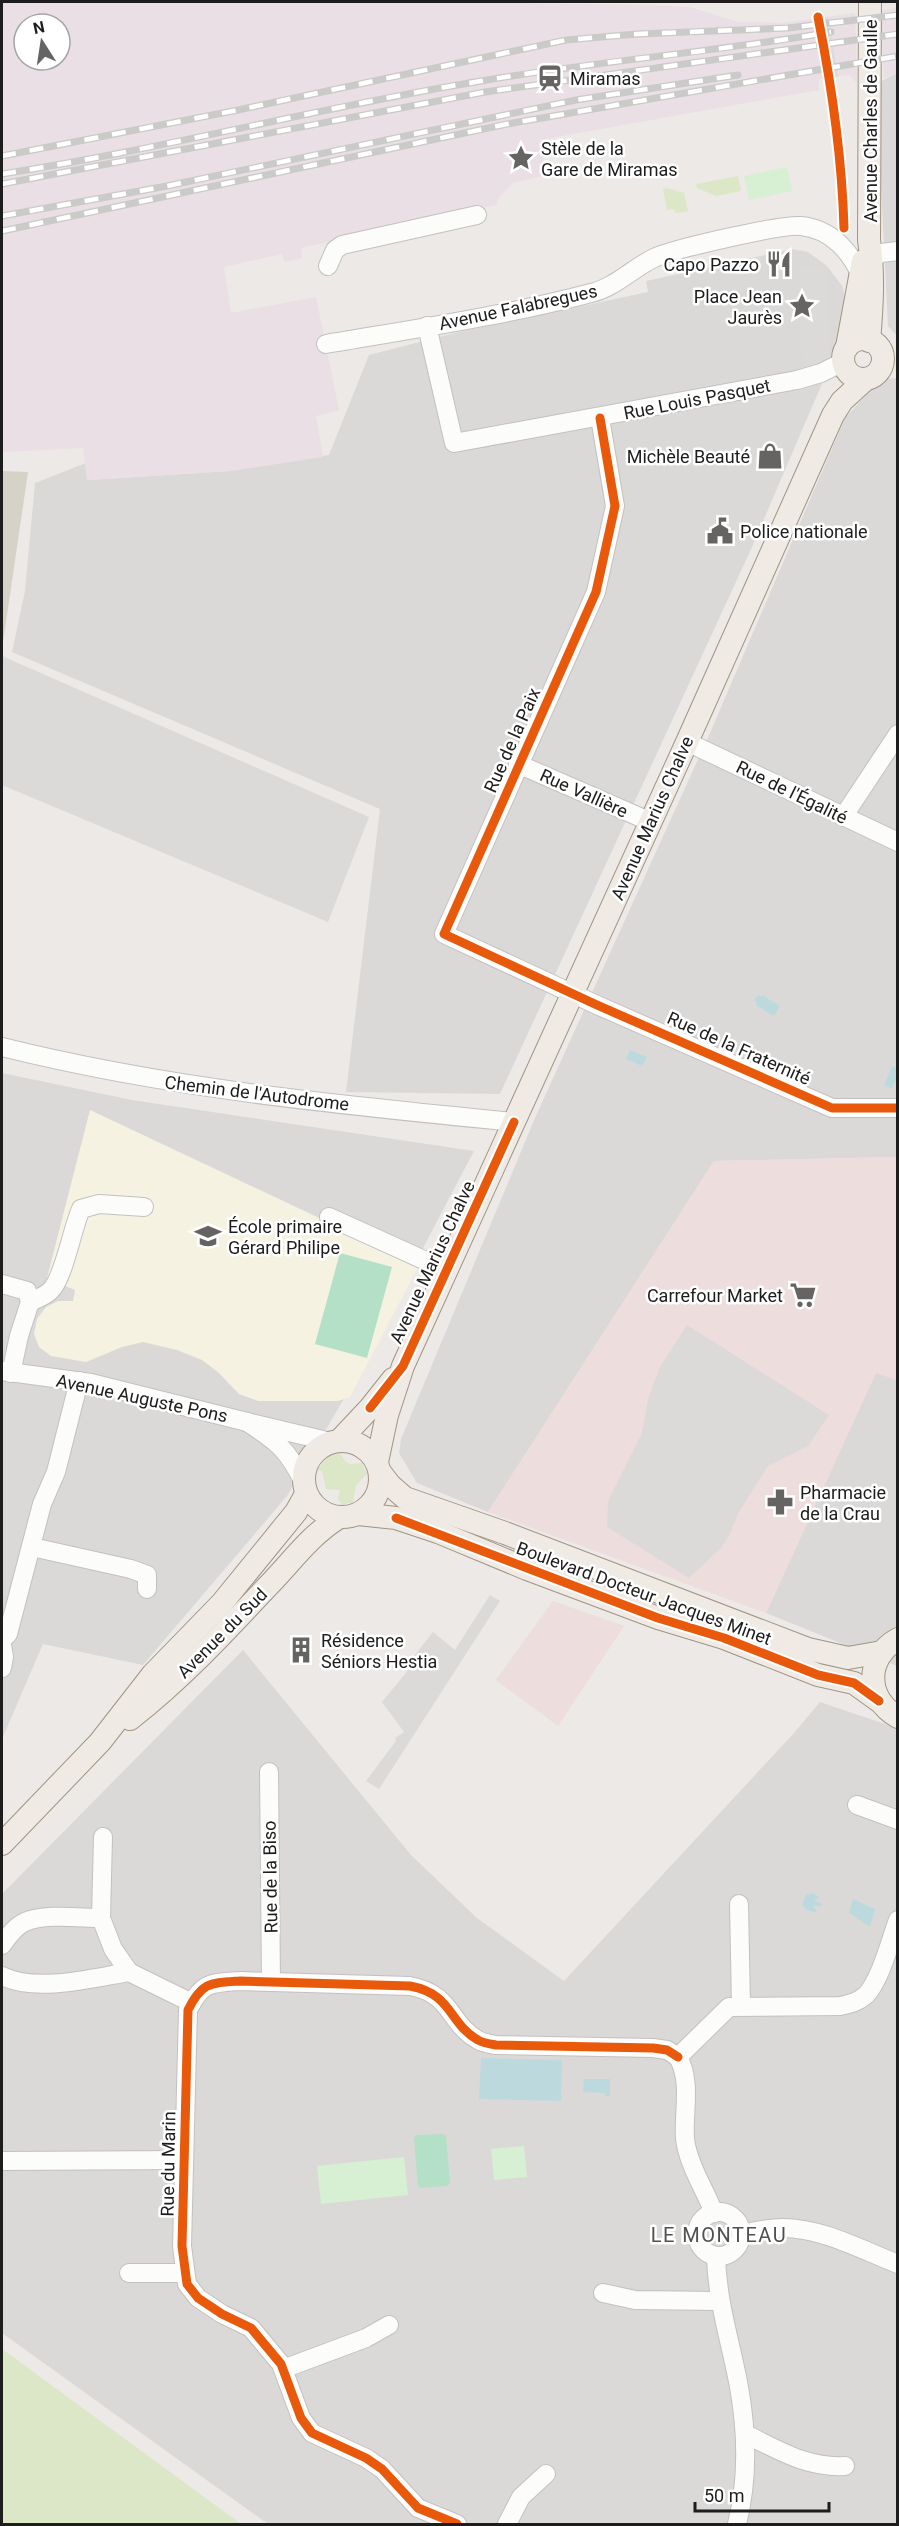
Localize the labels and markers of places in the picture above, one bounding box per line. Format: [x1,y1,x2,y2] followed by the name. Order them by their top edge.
[535,63,565,93] station icon: Miramas
[570,68,641,89] place label: Miramas
[541,138,678,180] place label: Stèle de la Gare de Miramas
[506,143,536,173] place icon: Stèle de la Gare de Miramas
[764,249,794,279] restaurant icon: Capo Pazzo
[664,254,759,275] place label: Capo Pazzo
[694,286,782,328] place label: Place Jean Jaurès
[787,291,817,321] place icon: Place Jean Jaurès
[755,441,785,471] shop icon: Michèle Beauté
[627,446,750,467] place label: Michèle Beauté
[705,516,735,546] public building icon: Police nationale
[740,521,868,542] place label: Police nationale
[228,1216,342,1258] place label: École primaire Gérard Philipe
[193,1221,223,1251] school or university icon: École primaire Gérard Philipe
[788,1280,818,1310] supermarket icon: Carrefour Market
[647,1285,783,1306] place label: Carrefour Market
[800,1482,886,1524] place label: Pharmacie de la Crau
[765,1487,795,1517] pharmacy icon: Pharmacie de la Crau
[321,1630,437,1672] place label: Résidence Séniors Hestia
[286,1635,316,1665] building icon: Résidence Séniors Hestia

